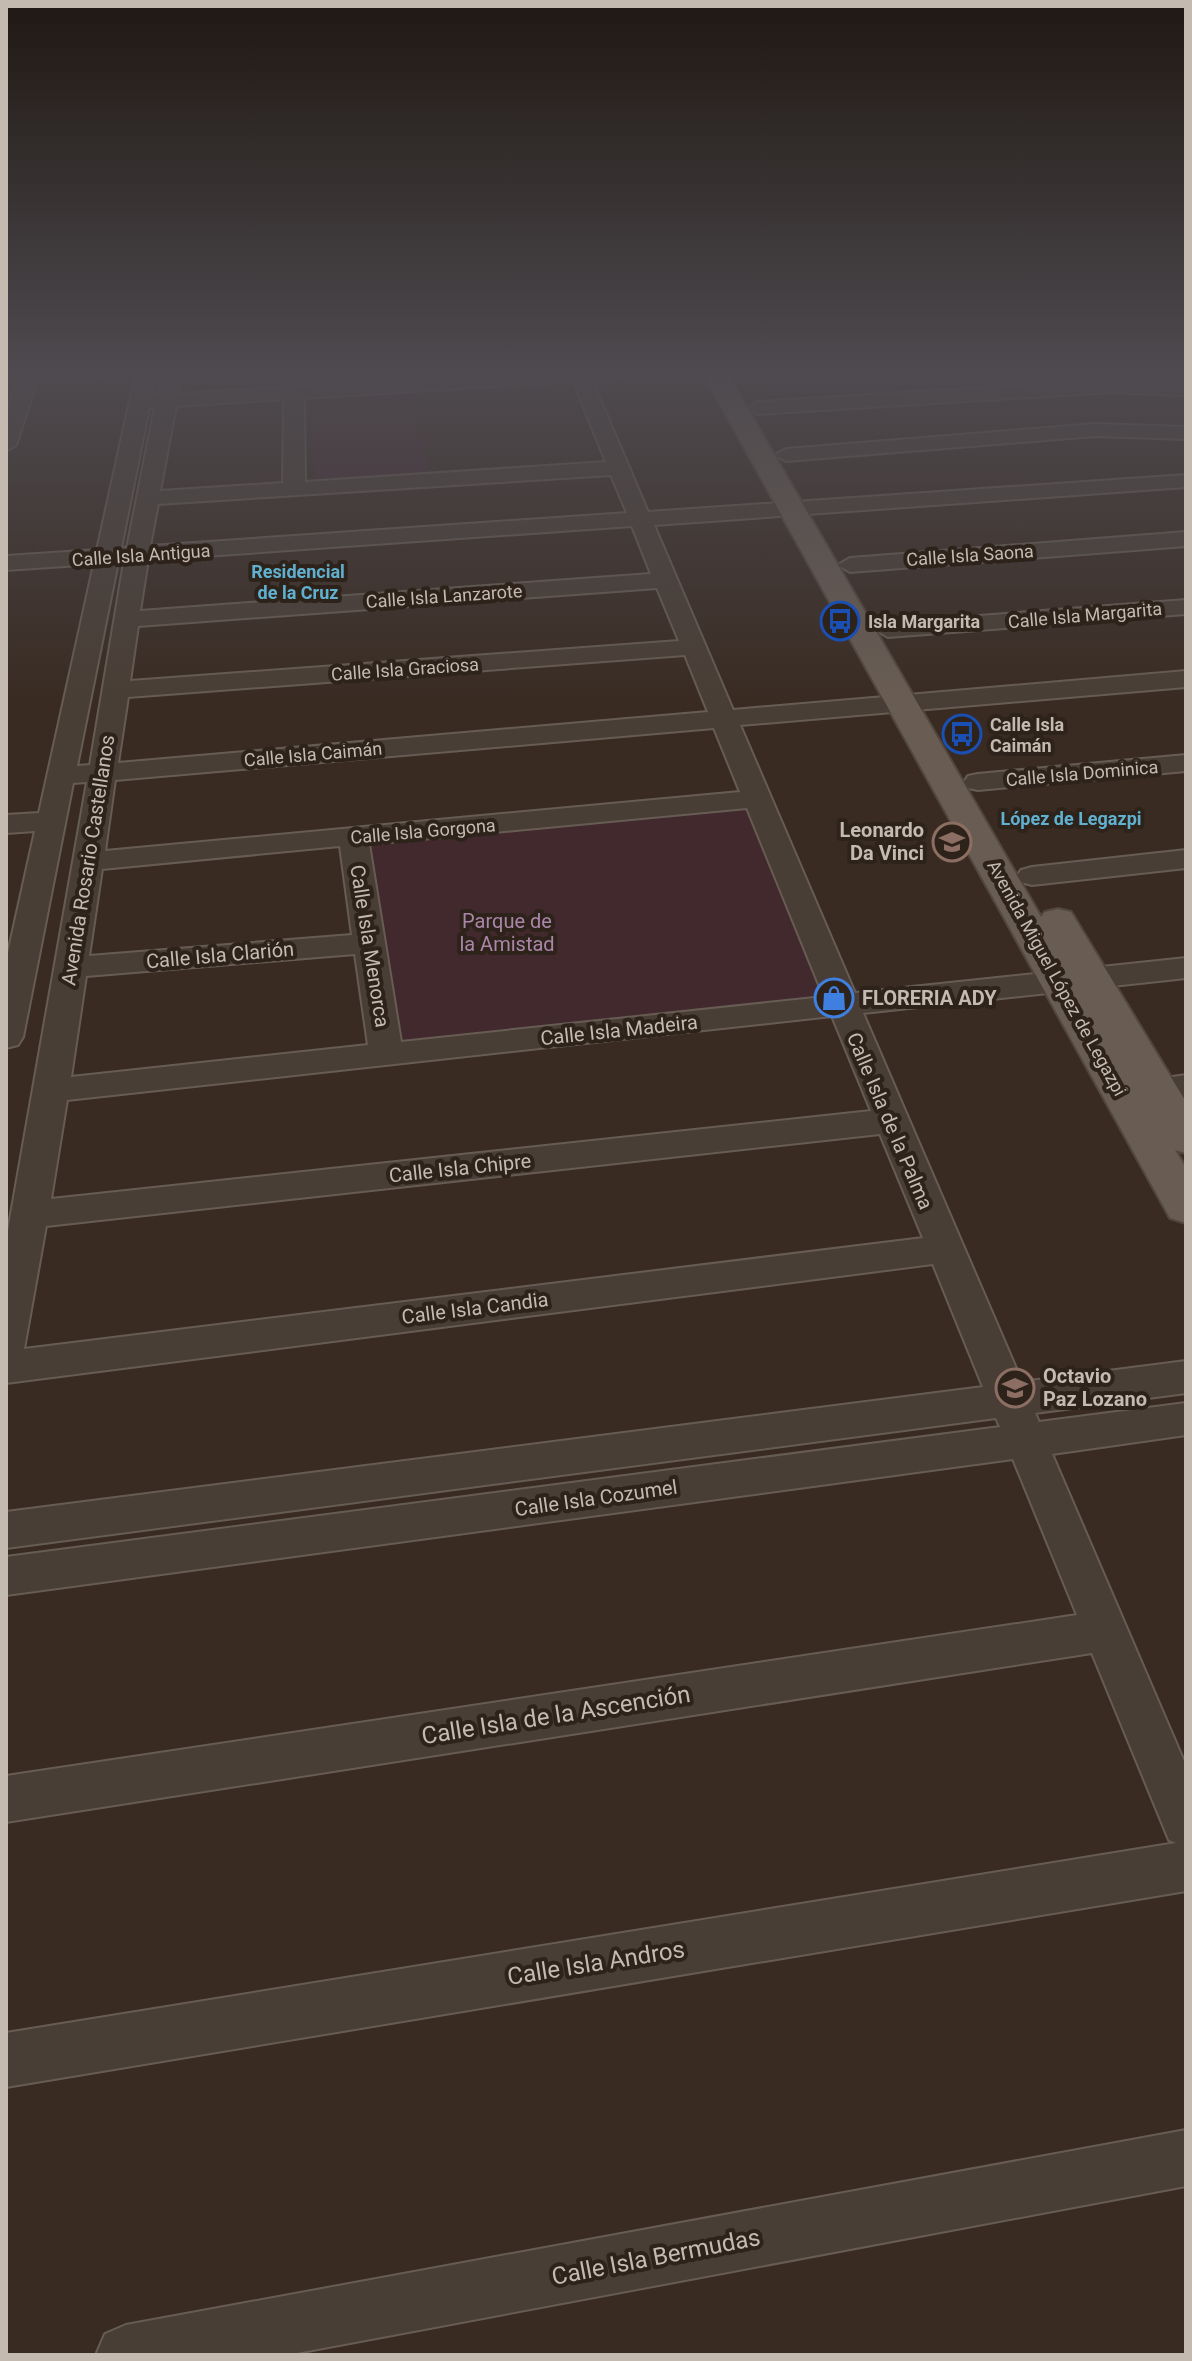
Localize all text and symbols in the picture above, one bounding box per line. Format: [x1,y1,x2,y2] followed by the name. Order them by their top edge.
[71,540,211,570] street label: Calle Isla Antigua
[906,540,1034,570] street label: Calle Isla Saona
[251,561,345,603] district label: Residencial de la Cruz
[365,580,523,612] street label: Calle Isla Lanzarote
[1007,598,1163,632] street label: Calle Isla Margarita
[819,600,861,642] bus stop icon: Isla Margarita
[868,611,981,632] place label: Isla Margarita
[330,653,480,685] street label: Calle Isla Graciosa
[941,713,983,755] bus stop icon: Calle Isla Caimán
[990,714,1064,756] place label: Calle Isla Caimán
[56,733,120,987] street label: Avenida Rosario Castellanos
[243,738,383,770] street label: Calle Isla Caimán
[1005,756,1159,790] street label: Calle Isla Dominica
[1000,808,1142,829] district label: López de Legazpi
[350,814,496,848] street label: Calle Isla Gorgona
[839,818,924,865] place label: Leonardo Da Vinci
[931,821,973,863] school or university icon: Leonardo Da Vinci
[983,856,1131,1100] street label: Avenida Miguel López de Legazpi
[345,863,395,1029] street label: Calle Isla Menorca
[459,909,555,956] park label: Parque de la Amistad
[145,937,295,973] street label: Calle Isla Clarión
[813,977,855,1019] shop icon: FLORERIA ADY
[862,986,997,1010] place label: FLORERIA ADY
[539,1010,699,1050] street label: Calle Isla Madeira
[842,1029,938,1213] street label: Calle Isla de la Palma
[388,1149,532,1187] street label: Calle Isla Chipre
[400,1287,550,1329] street label: Calle Isla Candia
[1043,1364,1147,1411] place label: Octavio Paz Lozano
[994,1367,1036,1409] school or university icon: Octavio Paz Lozano
[513,1475,679,1521] street label: Calle Isla Cozumel
[420,1680,692,1750] street label: Calle Isla de la Ascención
[505,1935,687,1991] street label: Calle Isla Andros
[549,2223,763,2291] street label: Calle Isla Bermudas

